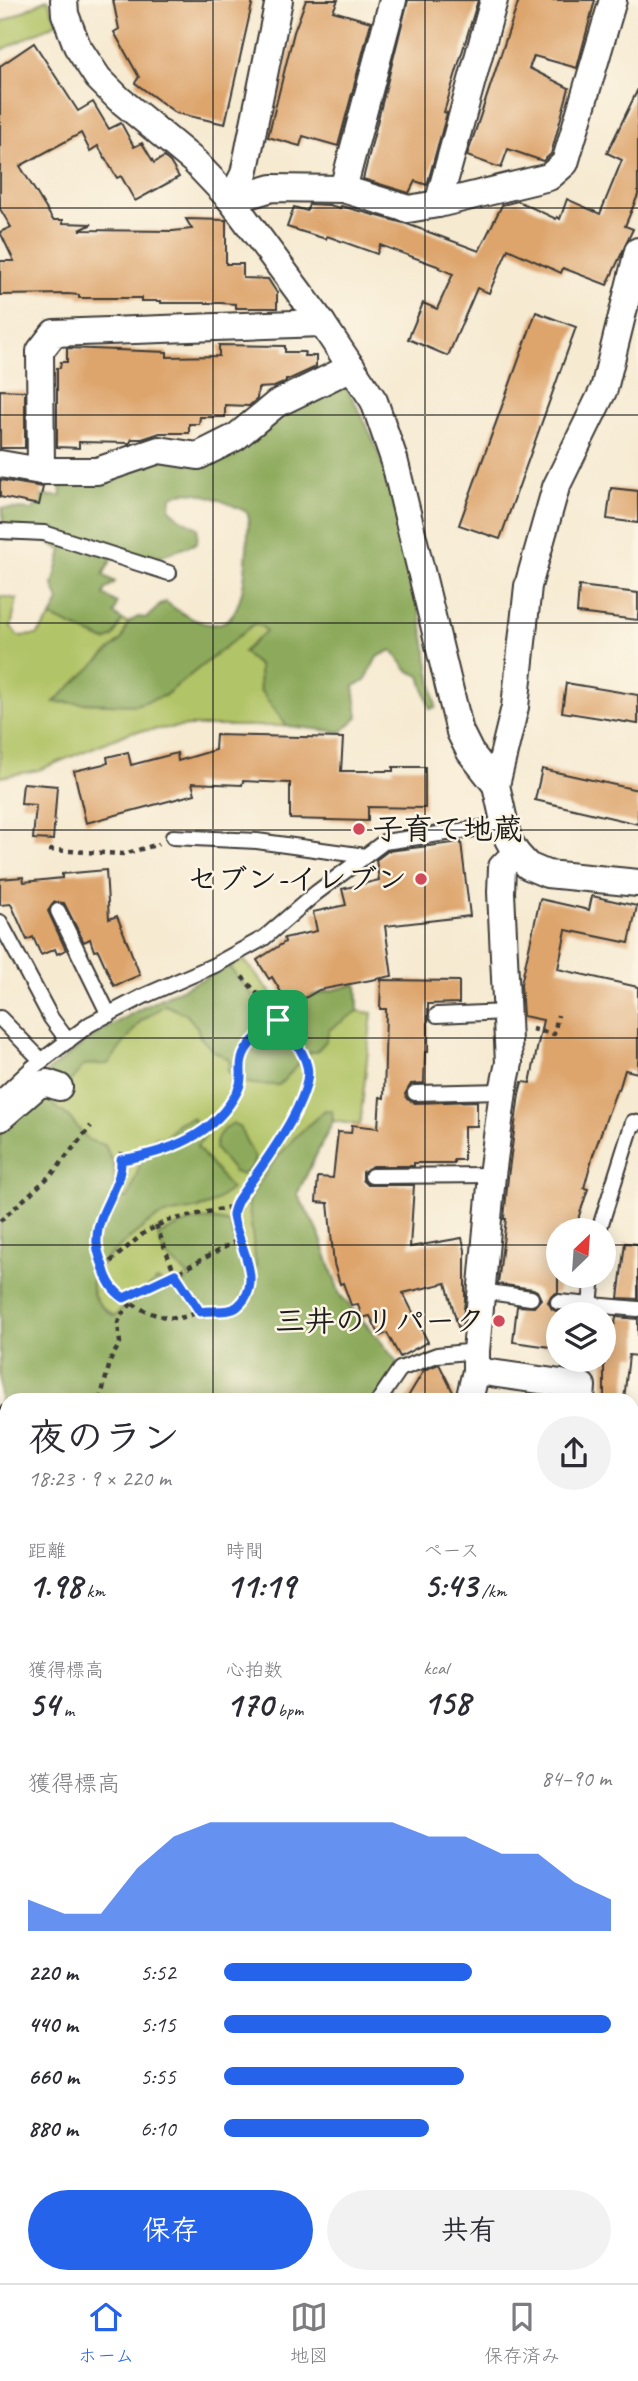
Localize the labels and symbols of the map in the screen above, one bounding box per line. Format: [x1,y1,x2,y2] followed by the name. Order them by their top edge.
[373,810,523,848] place label: 子育て地蔵
[351,821,367,837] marker: 子育て地蔵
[187,860,407,898] place label: セブン-イレブン
[413,871,429,887] marker: セブン-イレブン
[248,990,308,1050] pin
[546,1218,616,1288] north arrow
[275,1302,485,1340] place label: 三井のリパーク
[491,1313,507,1329] marker: 三井のリパーク

